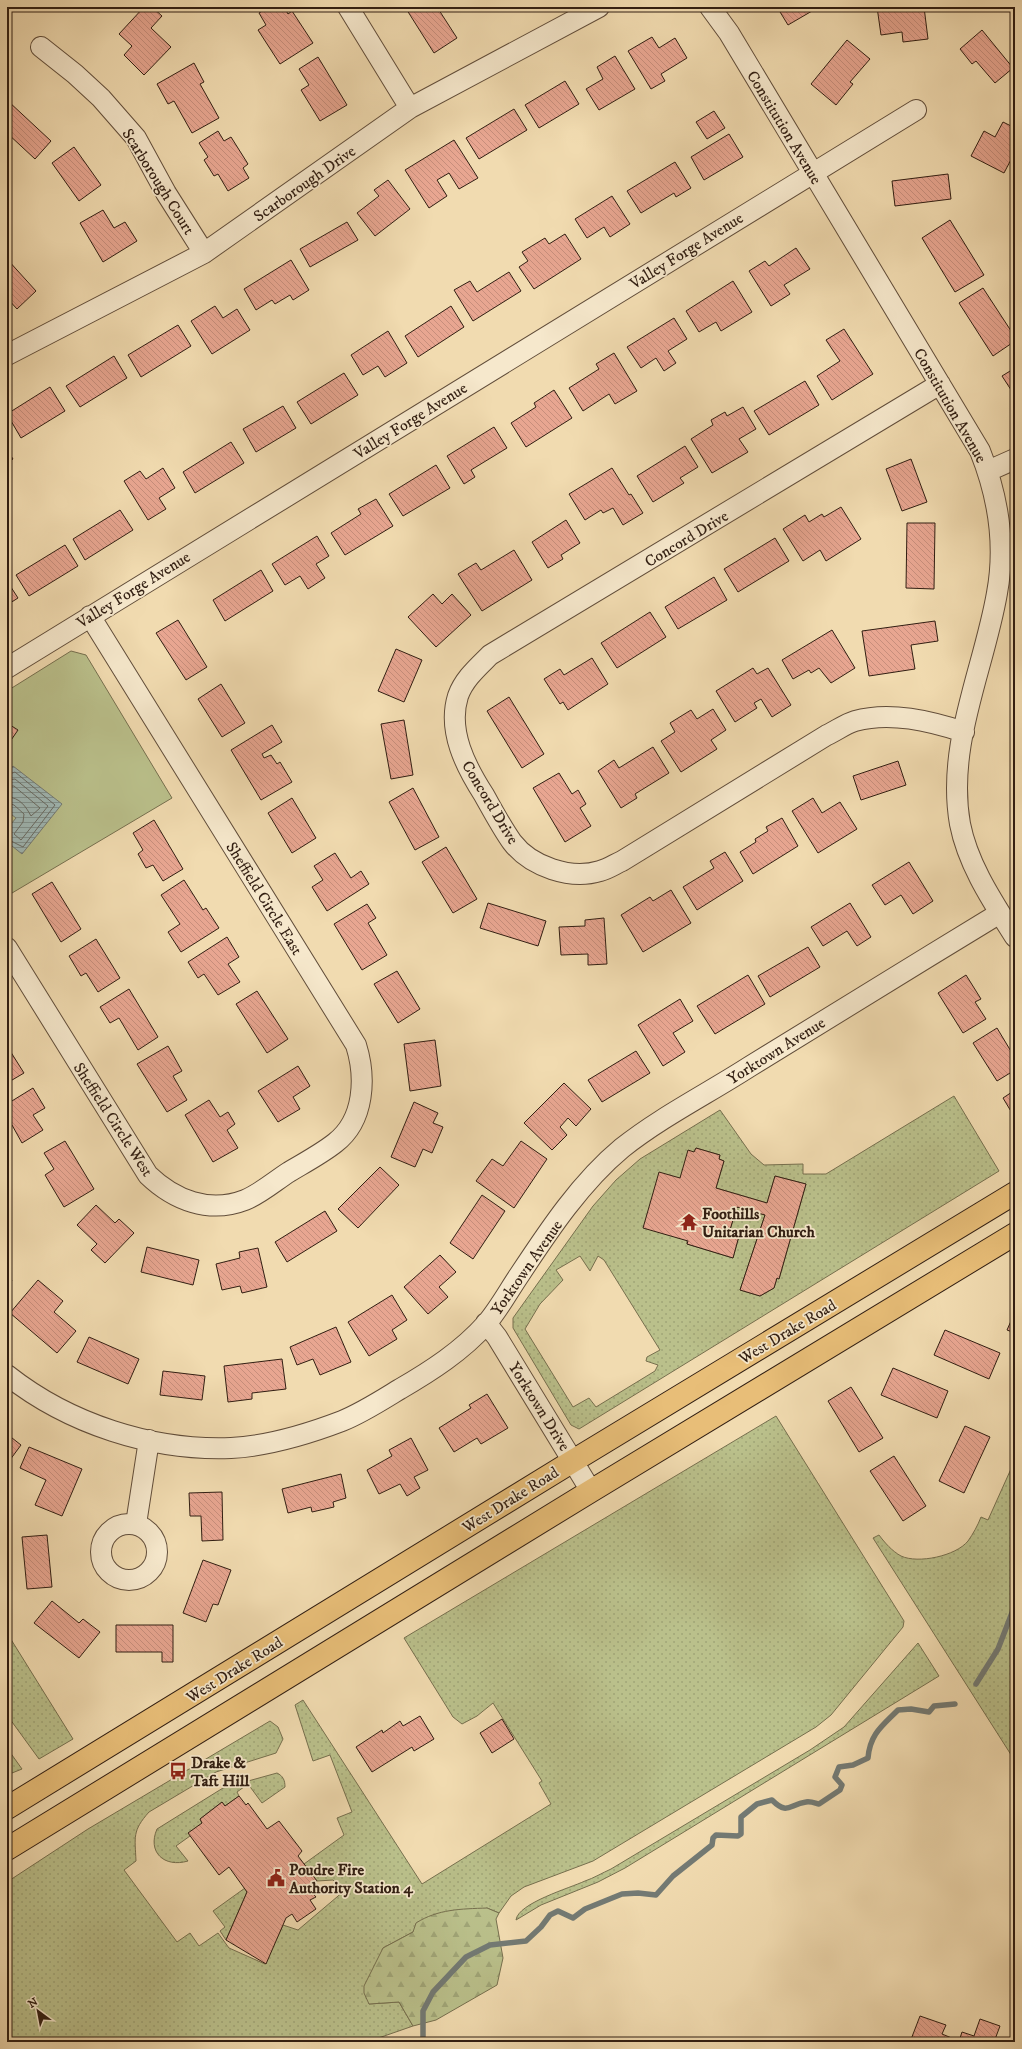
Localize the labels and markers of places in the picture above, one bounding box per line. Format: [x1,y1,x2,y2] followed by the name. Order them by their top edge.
[702,1204,815,1242] place label: Foothills Unitarian Church
[679,1212,699,1232] temple icon: Foothills Unitarian Church
[190,1753,251,1791] place label: Drake & Taft Hill
[168,1761,188,1781] bus stop icon: Drake & Taft Hill
[288,1860,413,1898] place label: Poudre Fire Authority Station 4
[266,1868,286,1888] public building icon: Poudre Fire Authority Station 4

